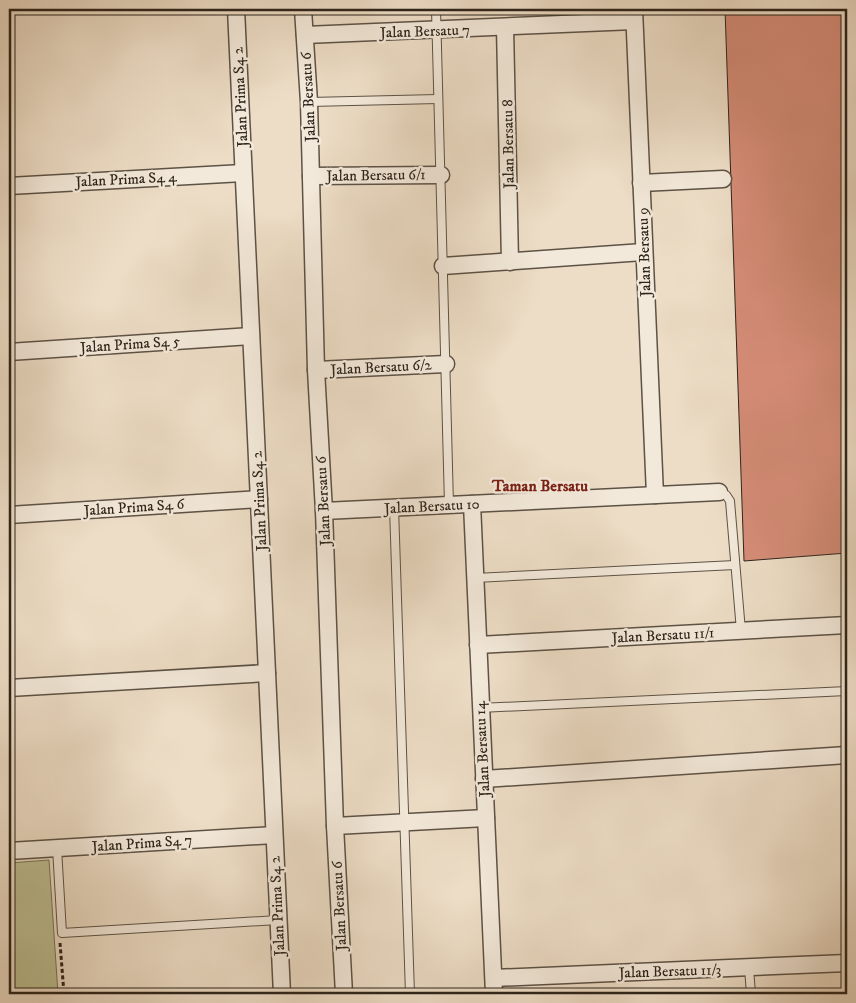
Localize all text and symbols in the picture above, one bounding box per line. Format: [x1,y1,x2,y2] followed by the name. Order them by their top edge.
[378,20,470,43] street label: Jalan Bersatu 7
[228,46,253,149] street label: Jalan Prima S4 2
[297,50,320,144] street label: Jalan Bersatu 6
[498,99,519,191] street label: Jalan Bersatu 8
[324,165,426,186] street label: Jalan Bersatu 6/1
[73,167,177,192] street label: Jalan Prima S4 4
[633,207,656,299] street label: Jalan Bersatu 9
[77,331,181,358] street label: Jalan Prima S4 5
[328,355,433,380] street label: Jalan Bersatu 6/2
[247,450,272,553] street label: Jalan Prima S4 2
[312,454,335,548] street label: Jalan Bersatu 6
[491,476,588,496] district label: Taman Bersatu
[81,494,186,521] street label: Jalan Prima S4 6
[382,495,480,519] street label: Jalan Bersatu 10
[609,623,715,648] street label: Jalan Bersatu 11/1
[470,700,495,799] street label: Jalan Bersatu 14
[89,831,193,857] street label: Jalan Prima S4 7
[265,855,290,958] street label: Jalan Prima S4 2
[328,859,351,953] street label: Jalan Bersatu 6
[616,960,722,983] street label: Jalan Bersatu 11/3

